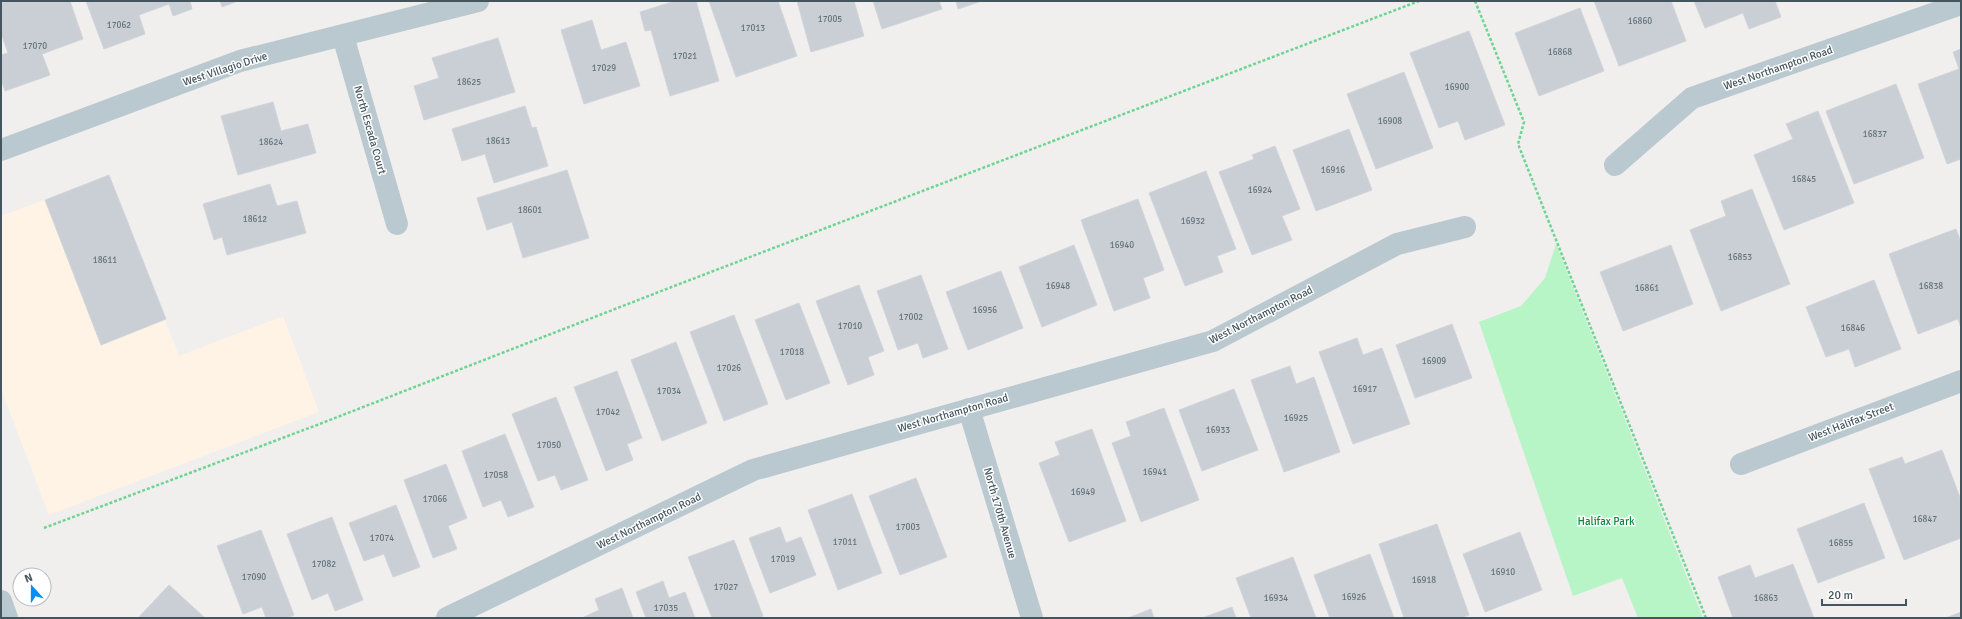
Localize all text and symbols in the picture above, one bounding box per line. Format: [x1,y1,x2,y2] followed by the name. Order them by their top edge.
[818,14,842,25] house number: 17005
[1628,16,1652,27] house number: 16860
[107,20,131,31] house number: 17062
[741,23,765,34] house number: 17013
[23,41,47,52] house number: 17070
[1722,43,1834,93] street label: West Northampton Road
[1548,47,1572,58] house number: 16868
[181,49,269,89] street label: West Villagio Drive
[673,51,697,62] house number: 17021
[592,63,616,74] house number: 17029
[457,77,481,88] house number: 18625
[1445,82,1469,93] house number: 16900
[351,84,389,176] street label: North Escada Court
[1378,116,1402,127] house number: 16908
[1863,129,1887,140] house number: 16837
[486,136,510,147] house number: 18613
[259,137,283,148] house number: 18624
[1321,165,1345,176] house number: 16916
[1792,174,1816,185] house number: 16845
[1248,185,1272,196] house number: 16924
[518,205,542,216] house number: 18601
[243,214,267,225] house number: 18612
[1181,216,1205,227] house number: 16932
[1110,240,1134,251] house number: 16940
[1728,252,1752,263] house number: 16853
[93,255,117,266] house number: 18611
[1046,281,1070,292] house number: 16948
[1919,281,1943,292] house number: 16838
[1207,283,1315,347] street label: West Northampton Road
[1635,283,1659,294] house number: 16861
[973,305,997,316] house number: 16956
[899,312,923,323] house number: 17002
[838,321,862,332] house number: 17010
[1841,323,1865,334] house number: 16846
[780,347,804,358] house number: 17018
[1422,356,1446,367] house number: 16909
[717,363,741,374] house number: 17026
[1353,384,1377,395] house number: 16917
[657,386,681,397] house number: 17034
[896,391,1010,435] street label: West Northampton Road
[1807,400,1895,444] street label: West Halifax Street
[596,407,620,418] house number: 17042
[1284,413,1308,424] house number: 16925
[1206,425,1230,436] house number: 16933
[537,440,561,451] house number: 17050
[981,466,1019,560] street label: North 170th Avenue
[1143,467,1167,478] house number: 16941
[484,470,508,481] house number: 17058
[1071,487,1095,498] house number: 16949
[595,490,703,552] street label: West Northampton Road
[423,494,447,505] house number: 17066
[1913,514,1937,525] house number: 16847
[1578,515,1635,528] park label: Halifax Park
[896,522,920,533] house number: 17003
[370,533,394,544] house number: 17074
[833,537,857,548] house number: 17011
[1829,538,1853,549] house number: 16855
[771,554,795,565] house number: 17019
[312,559,336,570] house number: 17082
[12,567,52,607] north arrow
[1491,567,1515,578] house number: 16910
[23,571,34,586] text: N
[242,572,266,583] house number: 17090
[1412,575,1436,586] house number: 16918
[1822,581,1906,607] scale bar
[714,582,738,593] house number: 17027
[1828,588,1853,603] text: 20 m
[1342,592,1366,603] house number: 16926
[1264,593,1288,604] house number: 16934
[1754,593,1778,604] house number: 16863
[654,603,678,614] house number: 17035

